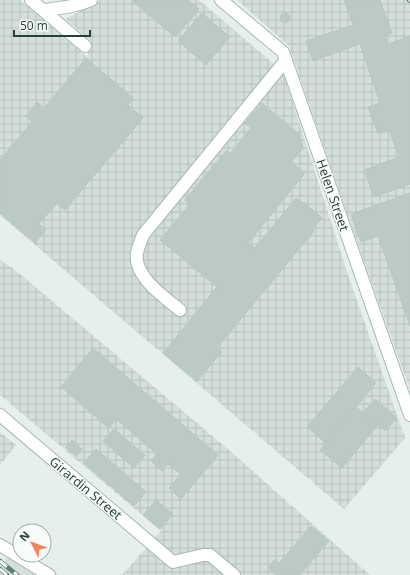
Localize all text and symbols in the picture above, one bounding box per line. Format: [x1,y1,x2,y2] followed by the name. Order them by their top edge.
[14,12,90,38] scale bar
[20,17,48,34] text: 50 m
[312,157,354,234] street label: Helen Street
[46,452,126,524] street label: Girardin Street
[12,523,52,563] north arrow
[16,528,33,544] text: N

